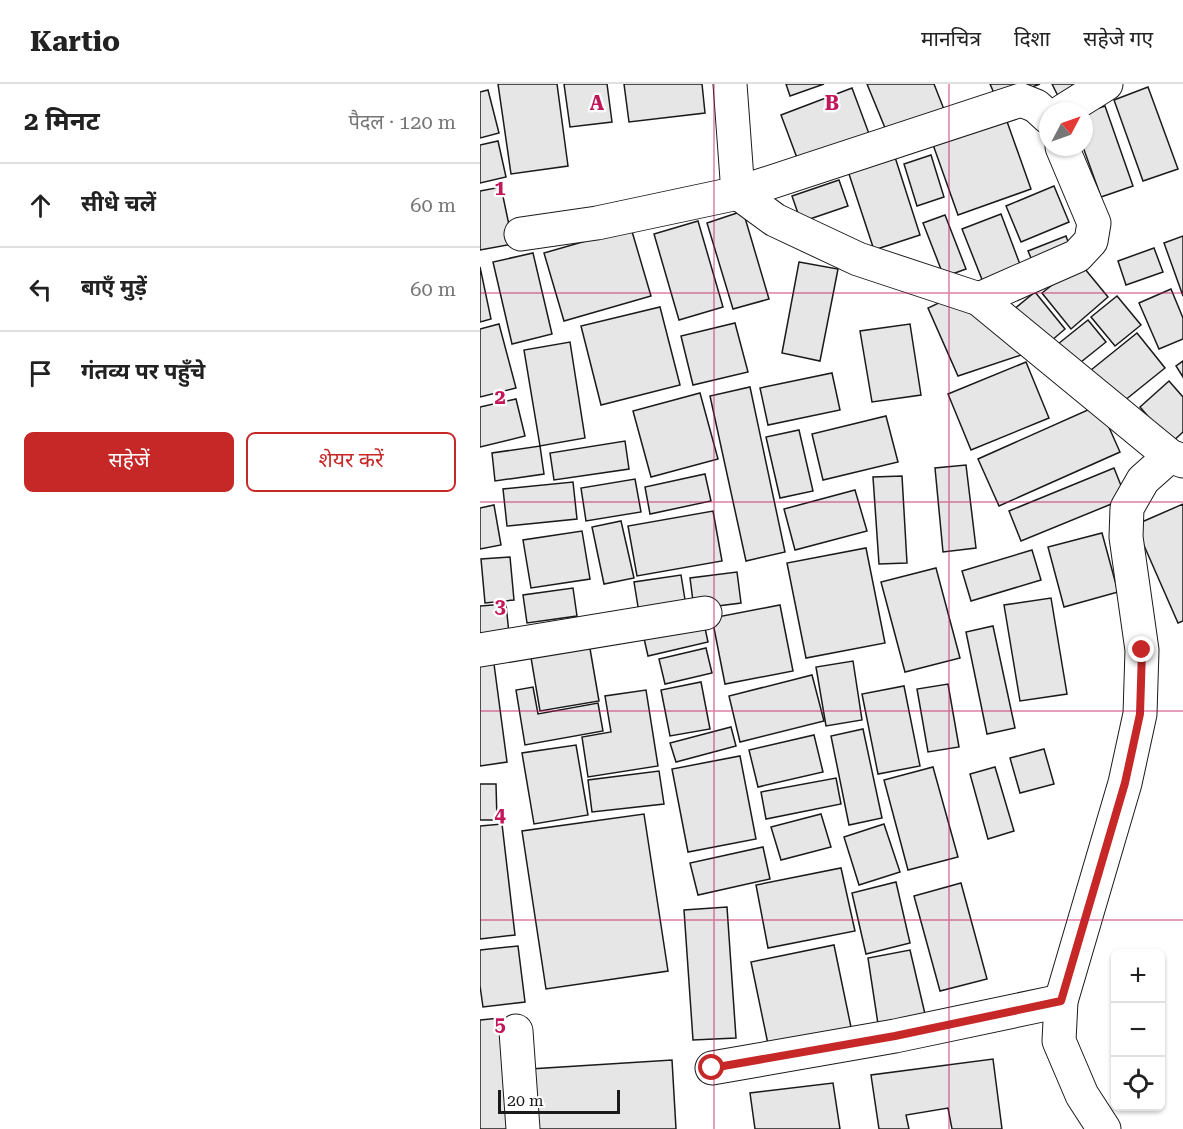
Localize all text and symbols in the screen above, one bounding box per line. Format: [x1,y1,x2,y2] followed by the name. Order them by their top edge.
[30,25,120,58] text: Kartio
[921,27,981,51] text: मानचित्र
[1014,27,1050,51] text: दिशा
[1083,27,1153,51] text: सहेजे गए
[590,91,605,115] text: A
[825,91,839,115] text: B
[1039,102,1093,156] north arrow
[24,106,100,136] text: 2 मिनट
[348,110,456,134] text: पैदल · 120 m
[494,176,506,200] text: 1
[24,189,57,222] icon: ahead
[81,191,156,216] text: सीधे चलें
[410,193,456,217] text: 60 m
[24,273,57,306] icon: left
[81,275,147,300] text: बाएँ मुड़ें
[410,277,456,301] text: 60 m
[24,357,57,390] icon: arrive
[81,359,205,384] text: गंतव्य पर पहुँचे
[494,385,506,409] text: 2
[24,432,234,492] button: सहेजें
[246,432,456,492] button: शेयर करें
[494,594,506,618] text: 3
[1128,636,1154,662] route end
[494,803,506,827] text: 4
[1111,949,1165,1111] map controls
[1111,949,1165,1003] button: +
[1111,1003,1165,1057] button: −
[494,1012,506,1036] text: 5
[698,1054,724,1080] route start
[1111,1057,1165,1111] button: locate
[498,1087,620,1114] scale bar
[507,1091,544,1110] text: 20 m

